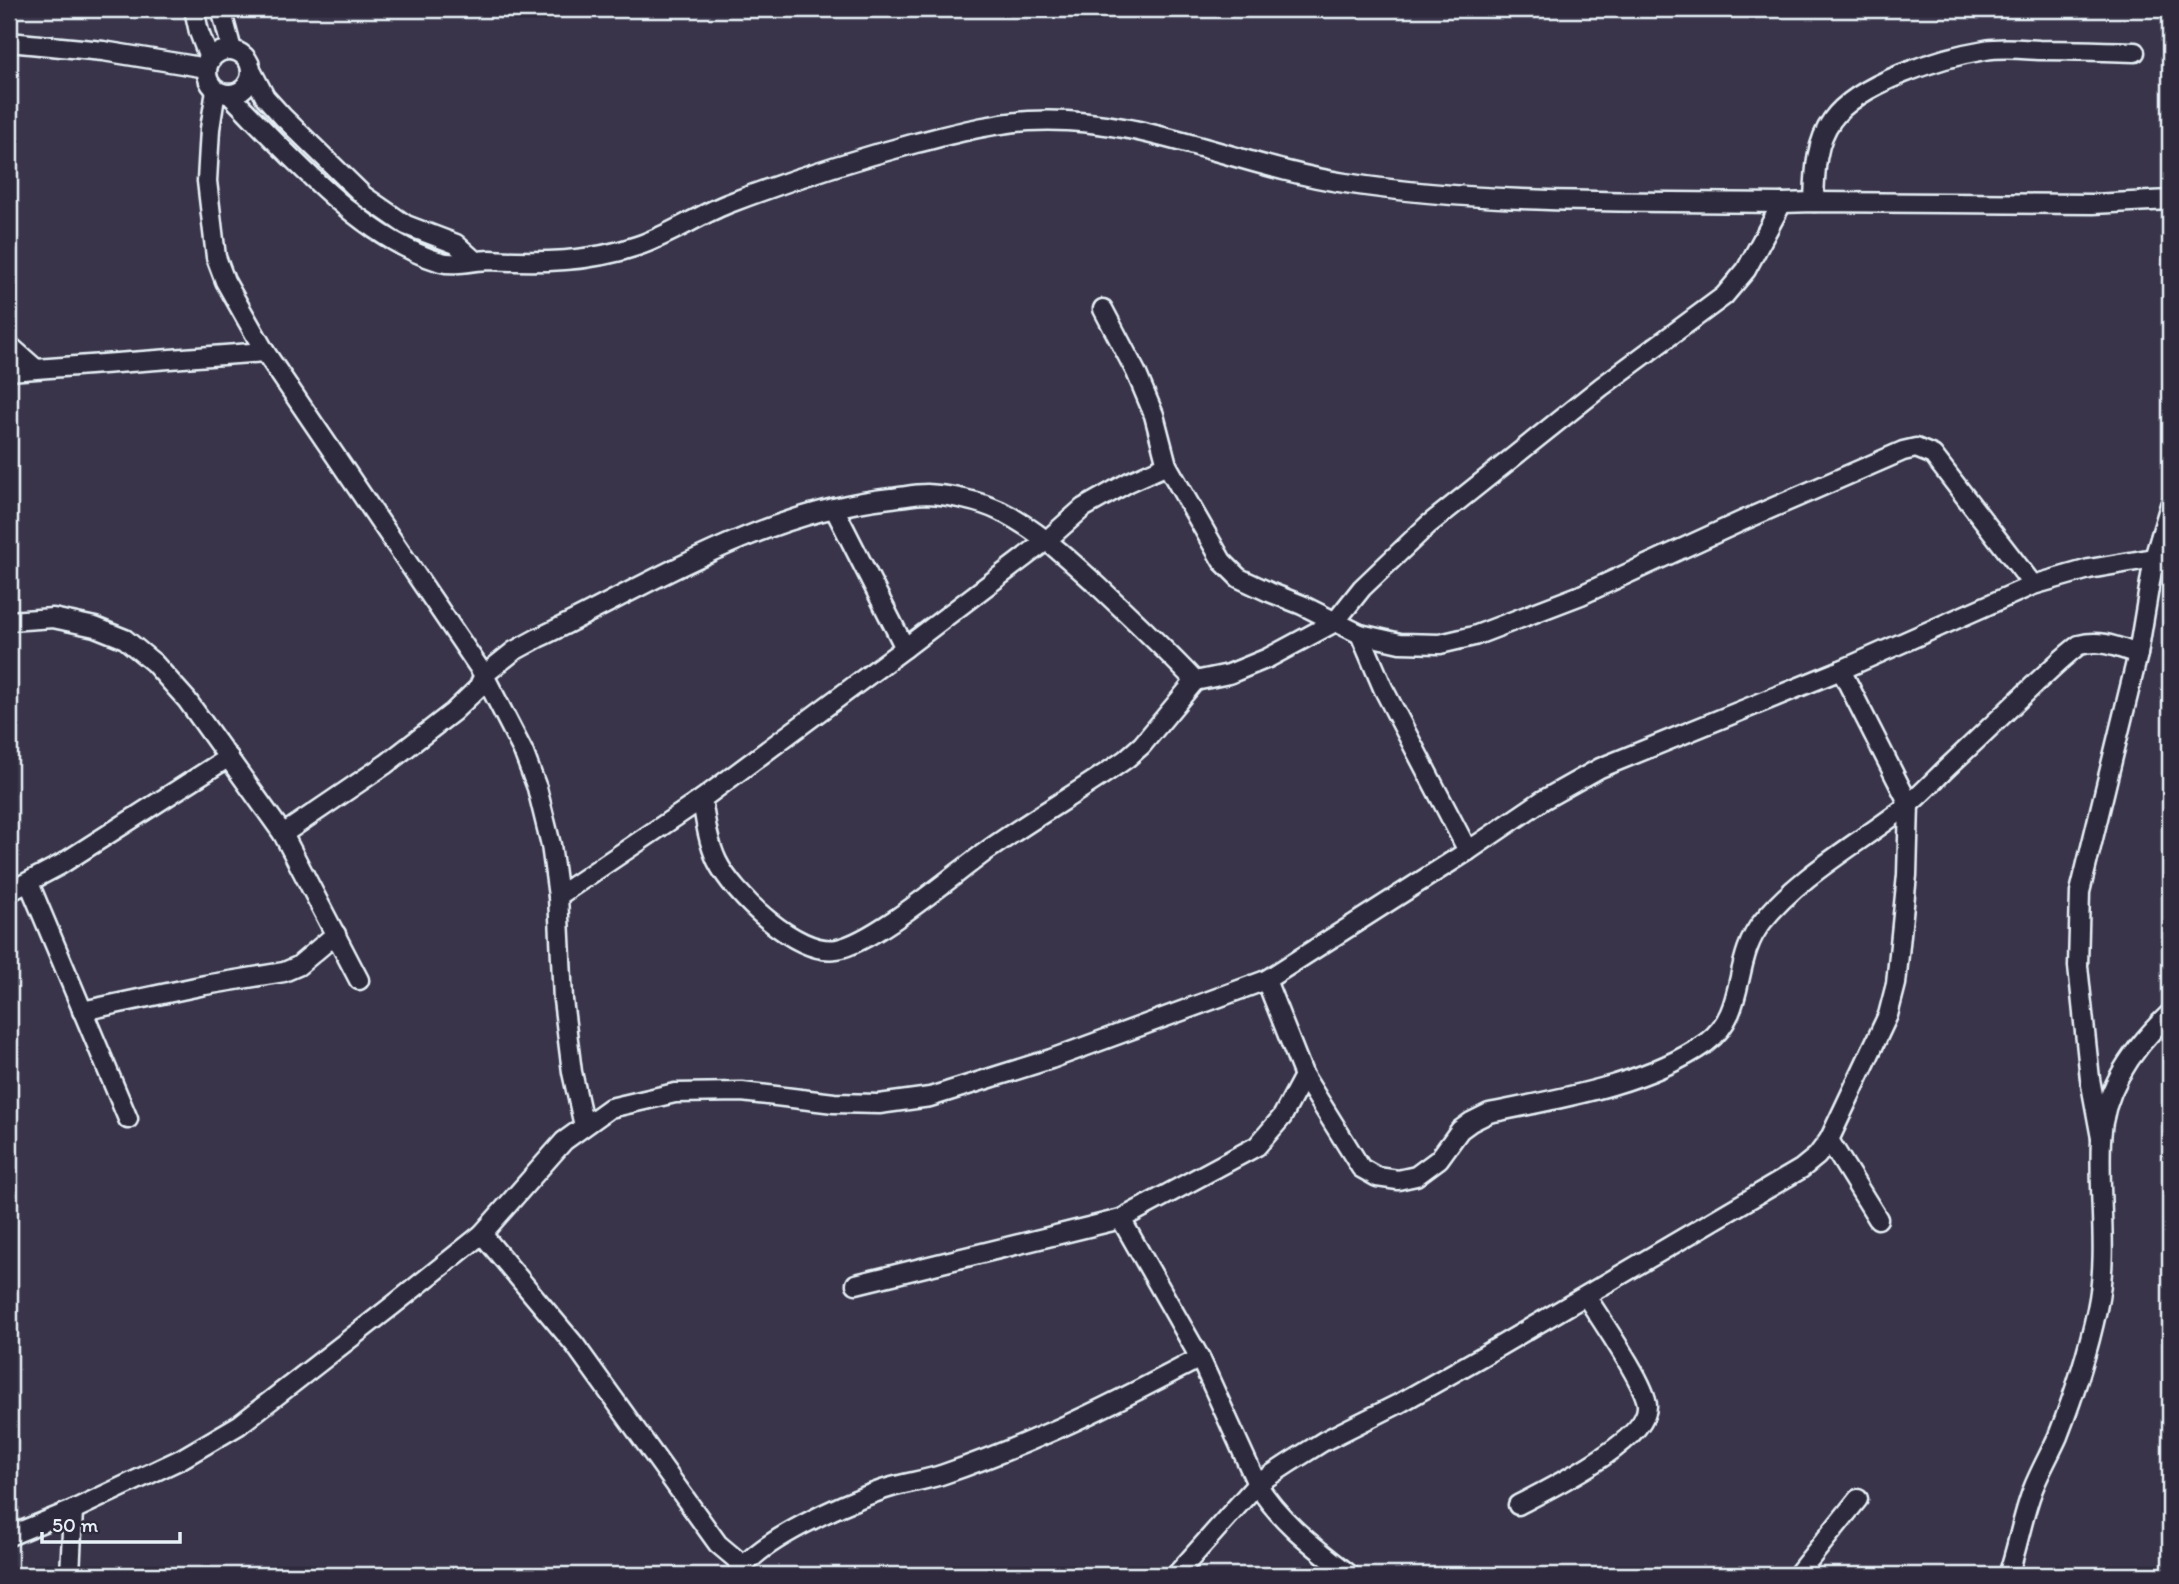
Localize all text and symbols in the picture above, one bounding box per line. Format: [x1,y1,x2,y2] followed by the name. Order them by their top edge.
[42,1500,180,1544] scale bar
[52,1512,99,1537] text: 50 m

